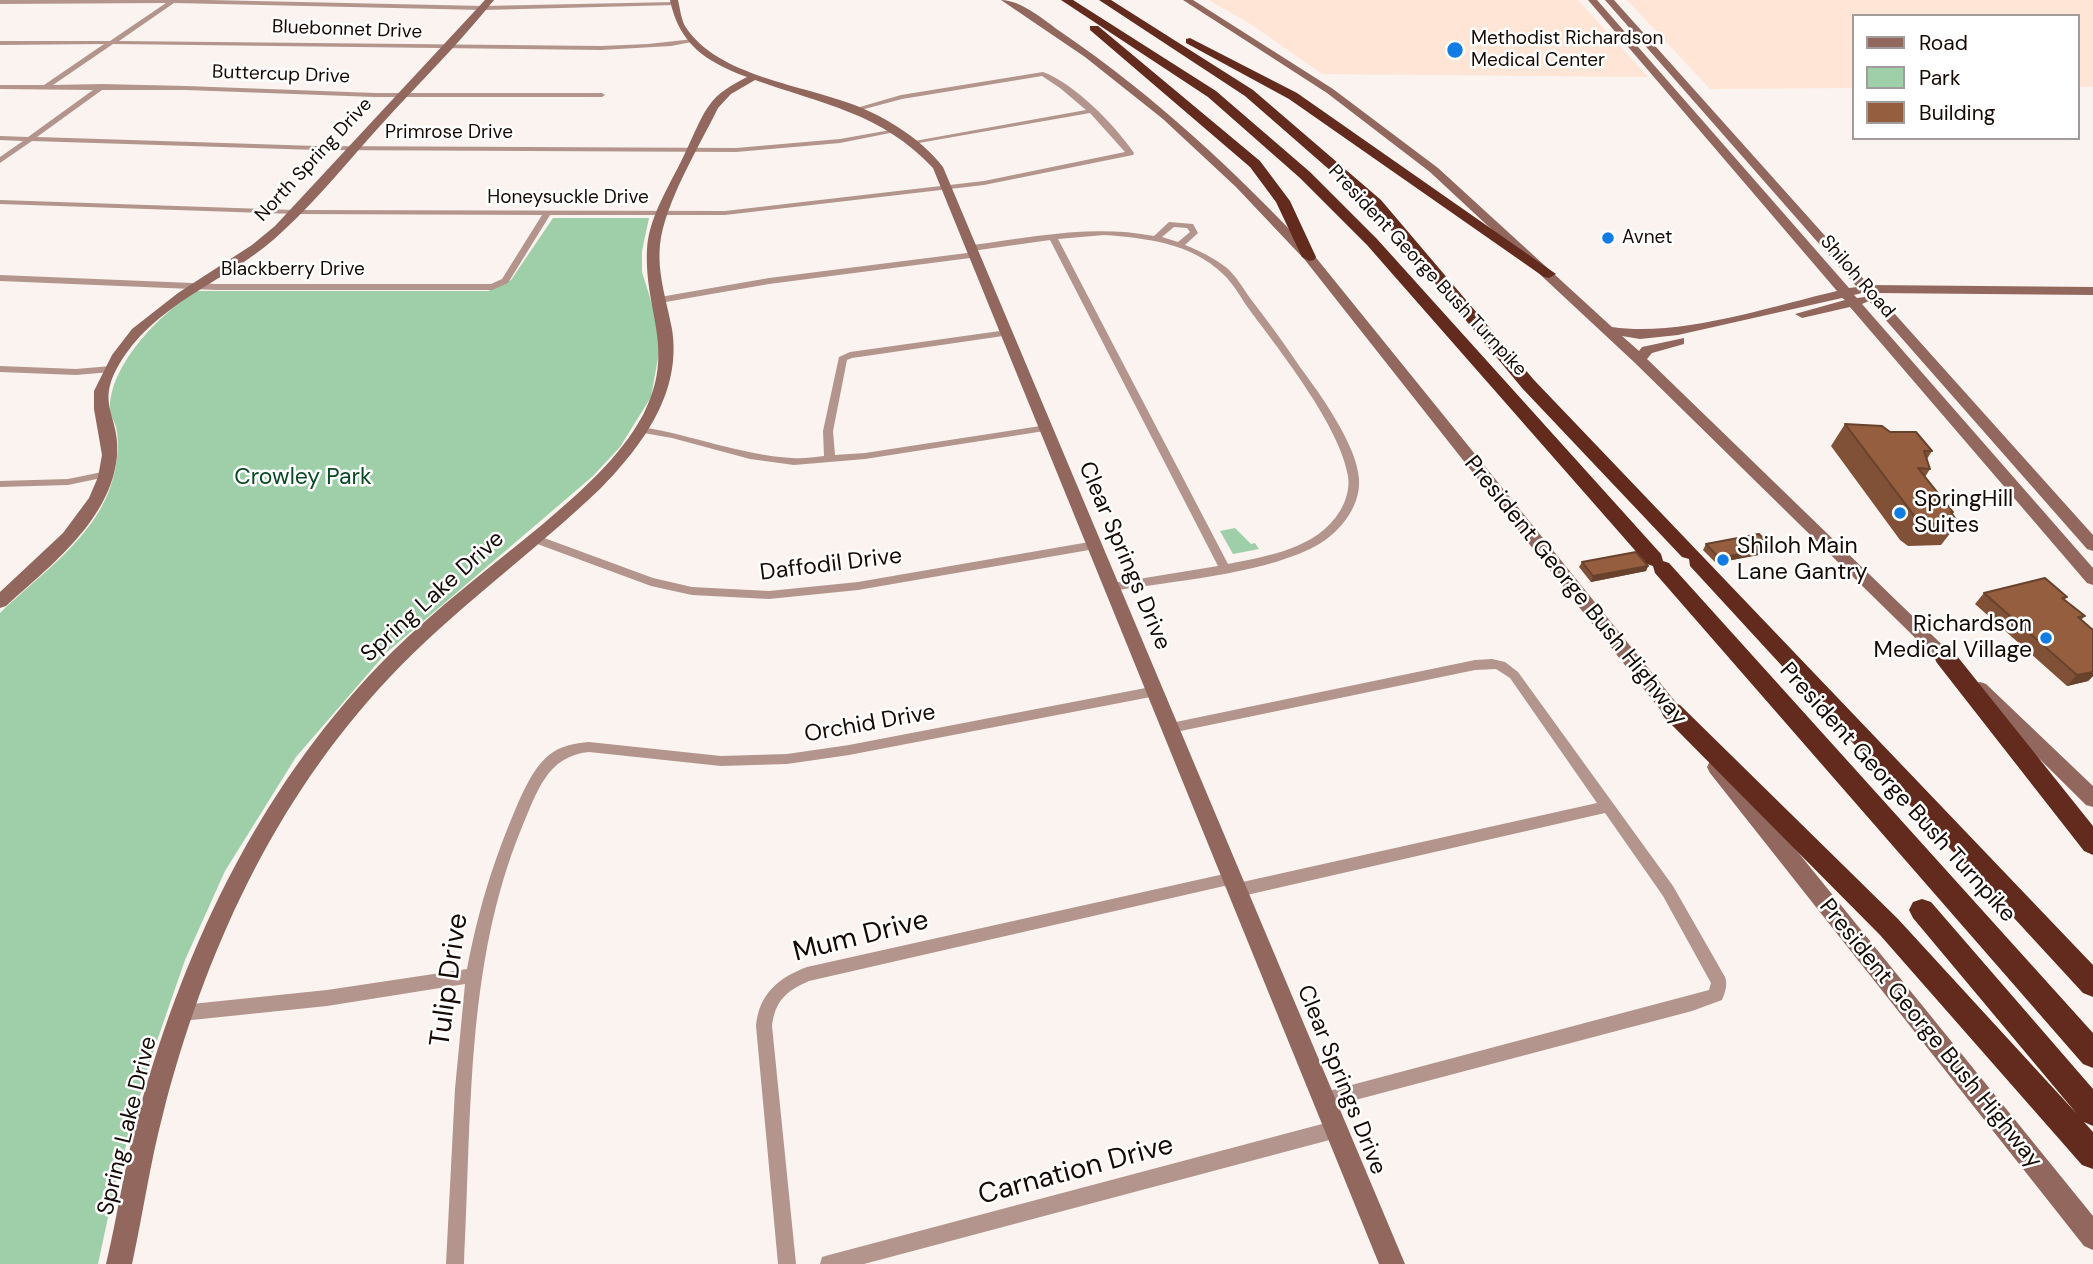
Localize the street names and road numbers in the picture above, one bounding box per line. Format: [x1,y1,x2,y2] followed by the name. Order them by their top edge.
[271,16,423,44] street label: Bluebonnet Drive
[212,61,350,89] street label: Buttercup Drive
[251,93,377,227] street label: North Spring Drive
[385,122,513,144] street label: Primrose Drive
[1323,161,1531,381] street label: President George Bush Turnpike
[487,187,649,209] street label: Honeysuckle Drive
[1815,231,1899,323] street label: Shiloh Road
[221,259,365,281] street label: Blackberry Drive
[1458,451,1692,731] street label: President George Bush Highway
[1072,458,1176,654] street label: Clear Springs Drive
[356,526,510,668] street label: Spring Lake Drive
[758,543,904,587] street label: Daffodil Drive
[1773,658,2021,928] street label: President George Bush Turnpike
[802,699,938,749] street label: Orchid Drive
[1813,894,2047,1174] street label: President George Bush Highway
[790,904,932,970] street label: Mum Drive
[424,911,476,1049] street label: Tulip Drive
[1290,981,1392,1179] street label: Clear Springs Drive
[92,1034,164,1218] street label: Spring Lake Drive
[975,1129,1177,1213] street label: Carnation Drive

